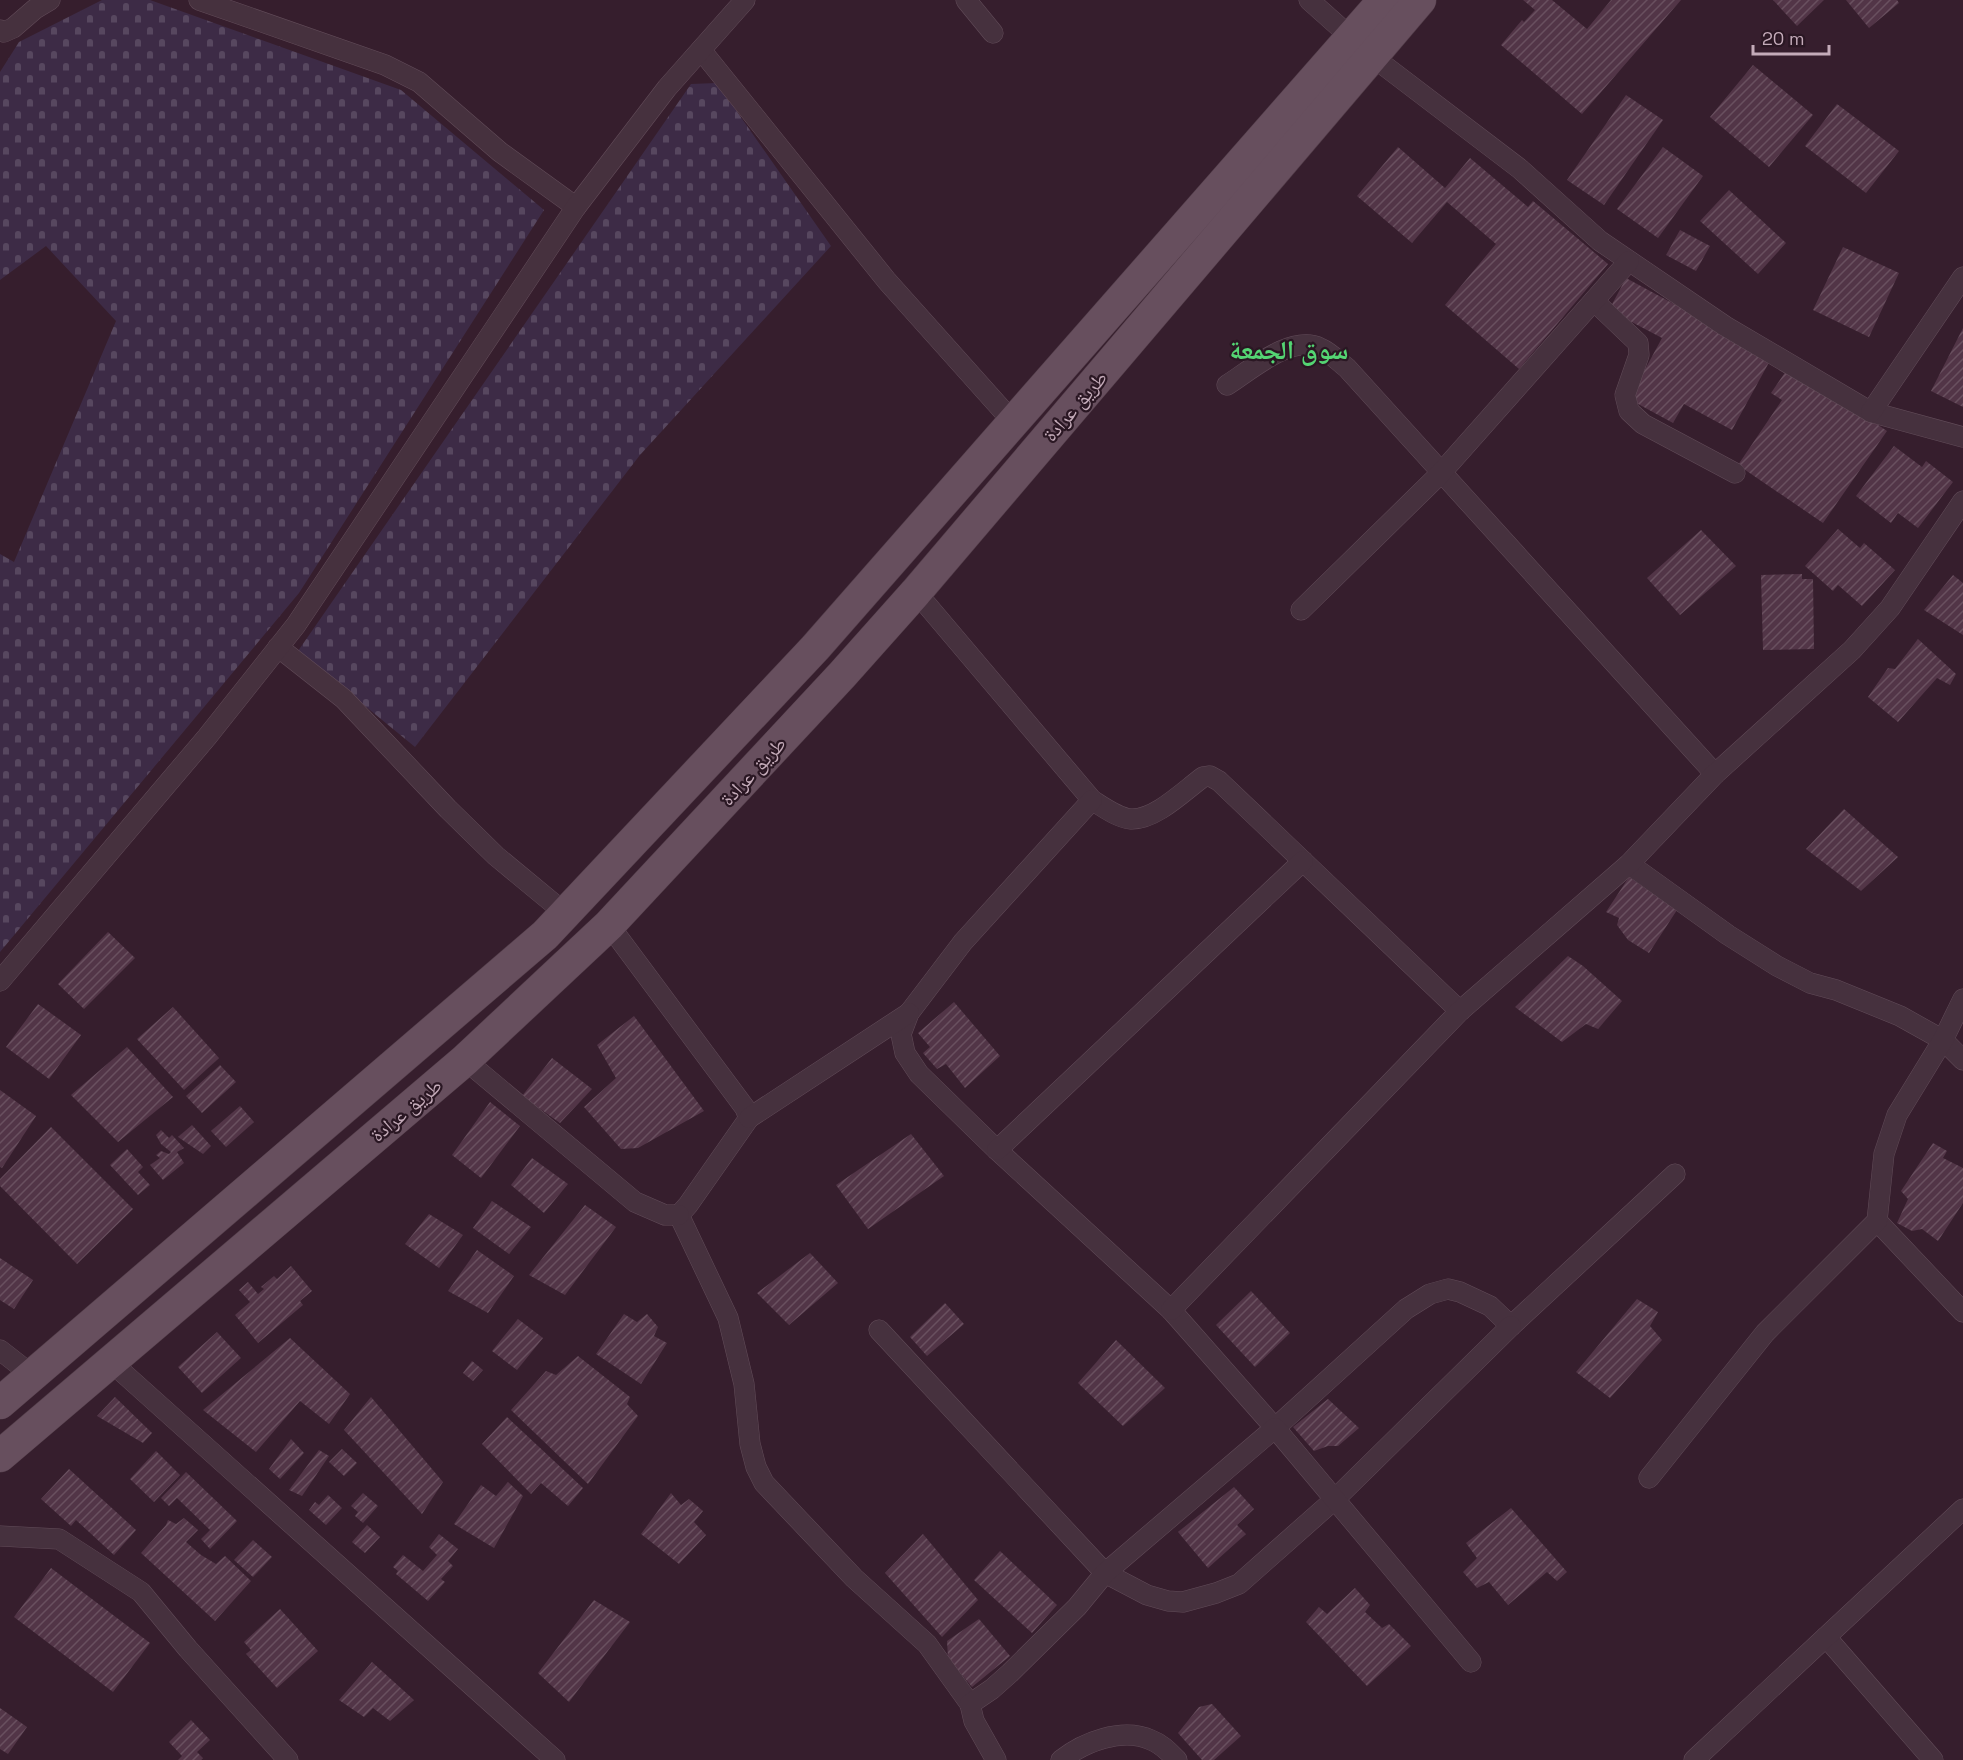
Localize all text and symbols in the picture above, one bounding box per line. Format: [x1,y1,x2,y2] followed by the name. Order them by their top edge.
[1753,18,1830,56] scale bar
[1762,27,1805,50] text: 20 m
[1229,333,1349,367] district label: سوق الجمعة
[1037,365,1113,447] street label: طريق عرادة
[714,731,792,811] street label: طريق عرادة
[365,1073,447,1147] street label: طريق عرادة

